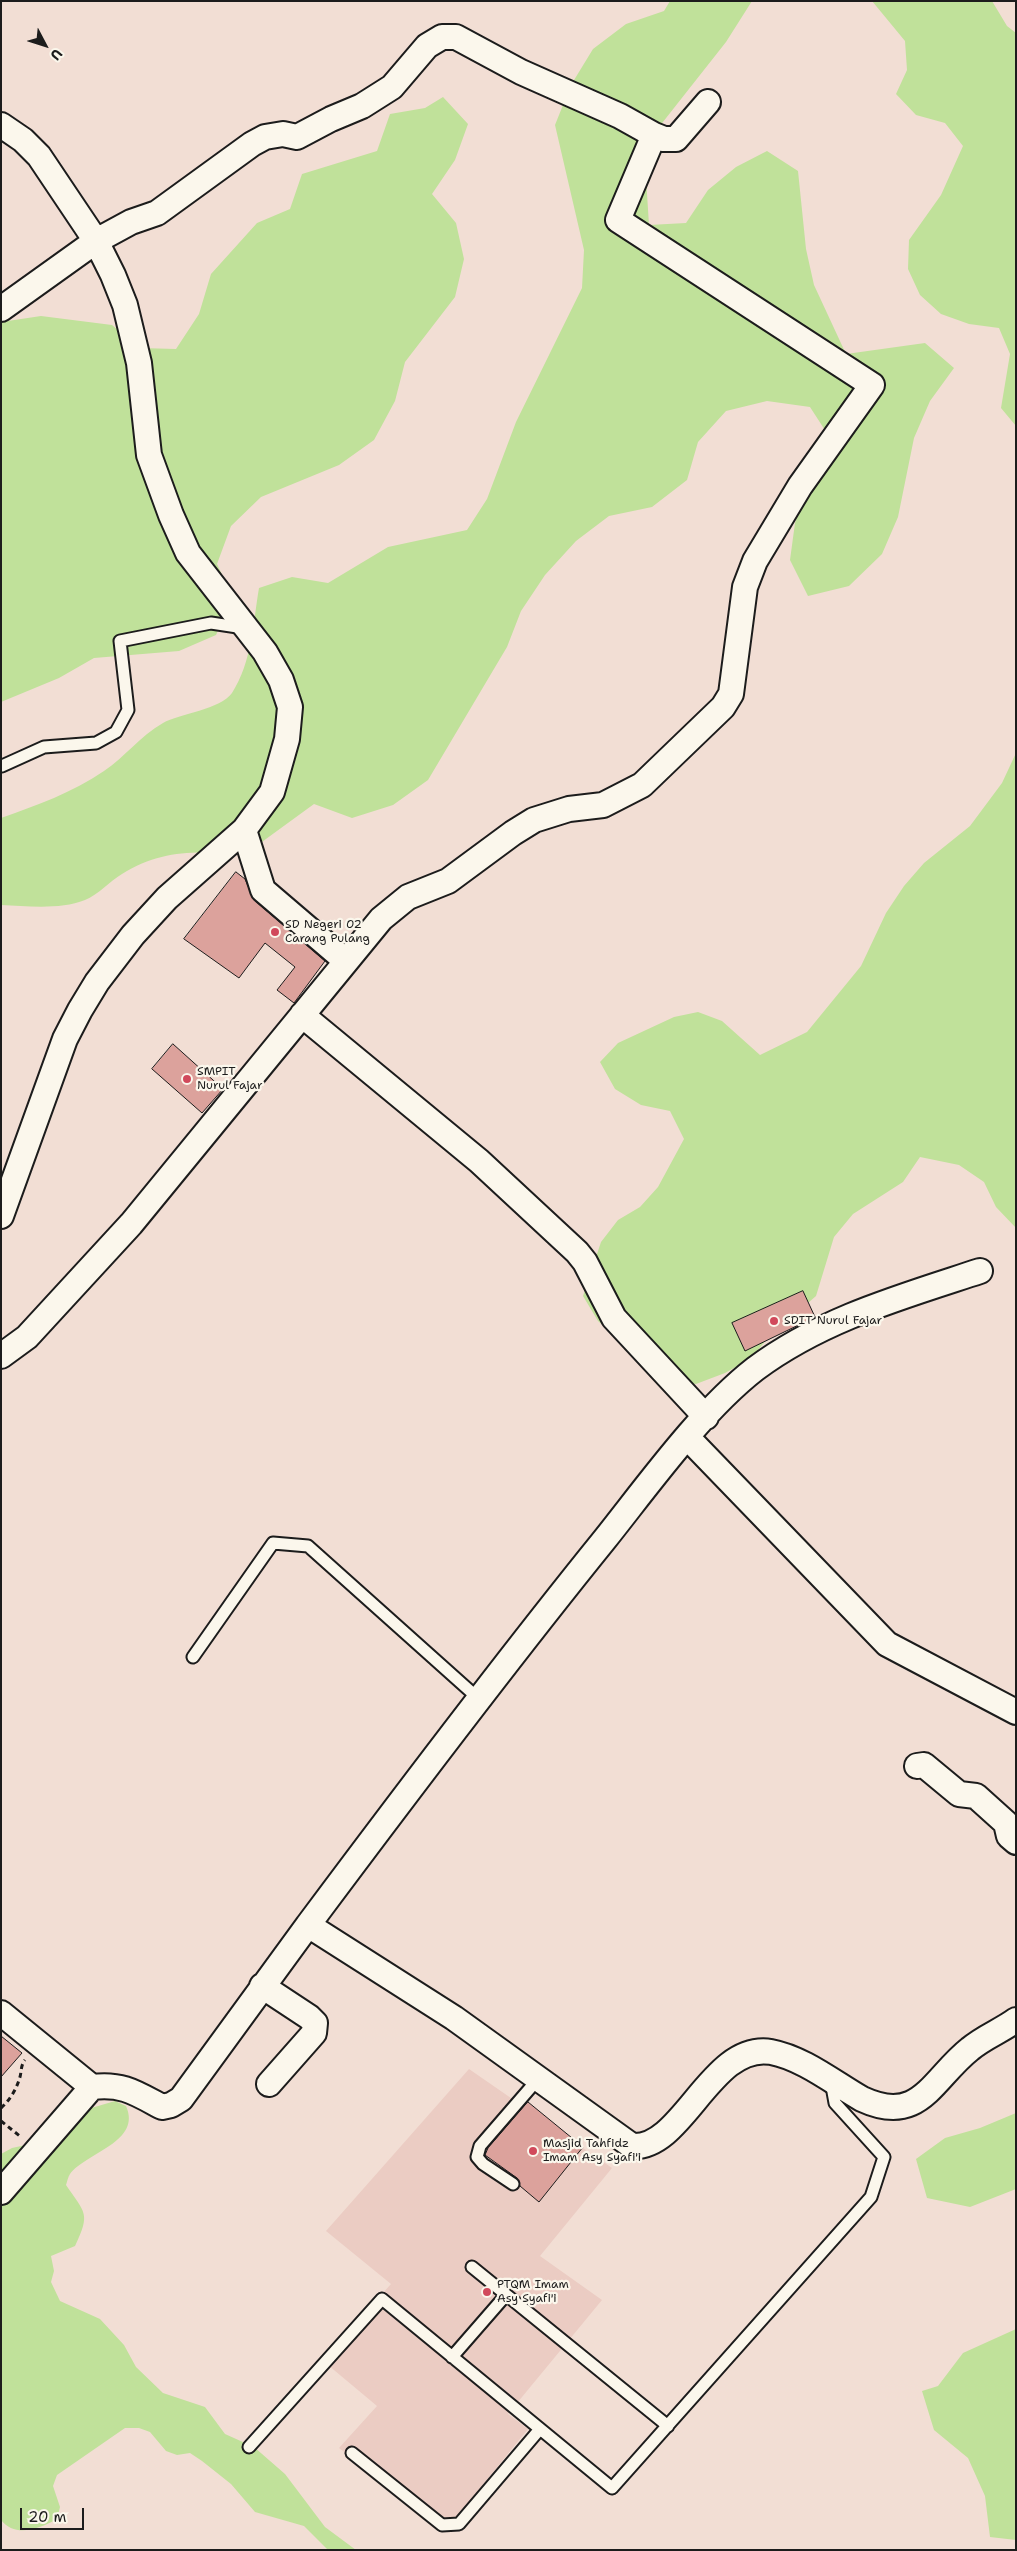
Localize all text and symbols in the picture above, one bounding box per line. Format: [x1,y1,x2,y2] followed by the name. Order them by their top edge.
[20,20,70,70] north arrow
[47,45,66,64] text: U
[285,918,370,946] place label: SD Negeri 02 Carang Pulang
[269,926,281,938] marker: SD Negeri 02 Carang Pulang
[197,1065,263,1093] place label: SMPIT Nurul Fajar
[181,1073,193,1085] marker: SMPIT Nurul Fajar
[784,1314,882,1328] place label: SDIT Nurul Fajar
[768,1315,780,1327] marker: SDIT Nurul Fajar
[543,2137,641,2165] place label: Masjid Tahfidz Imam Asy Syafi'i
[527,2145,539,2157] marker: Masjid Tahfidz Imam Asy Syafi'i
[497,2278,569,2306] place label: PTQM Imam Asy Syafi'i
[481,2286,493,2298] marker: PTQM Imam Asy Syafi'i
[22,2498,86,2530] scale bar
[28,2507,67,2527] text: 20 m

